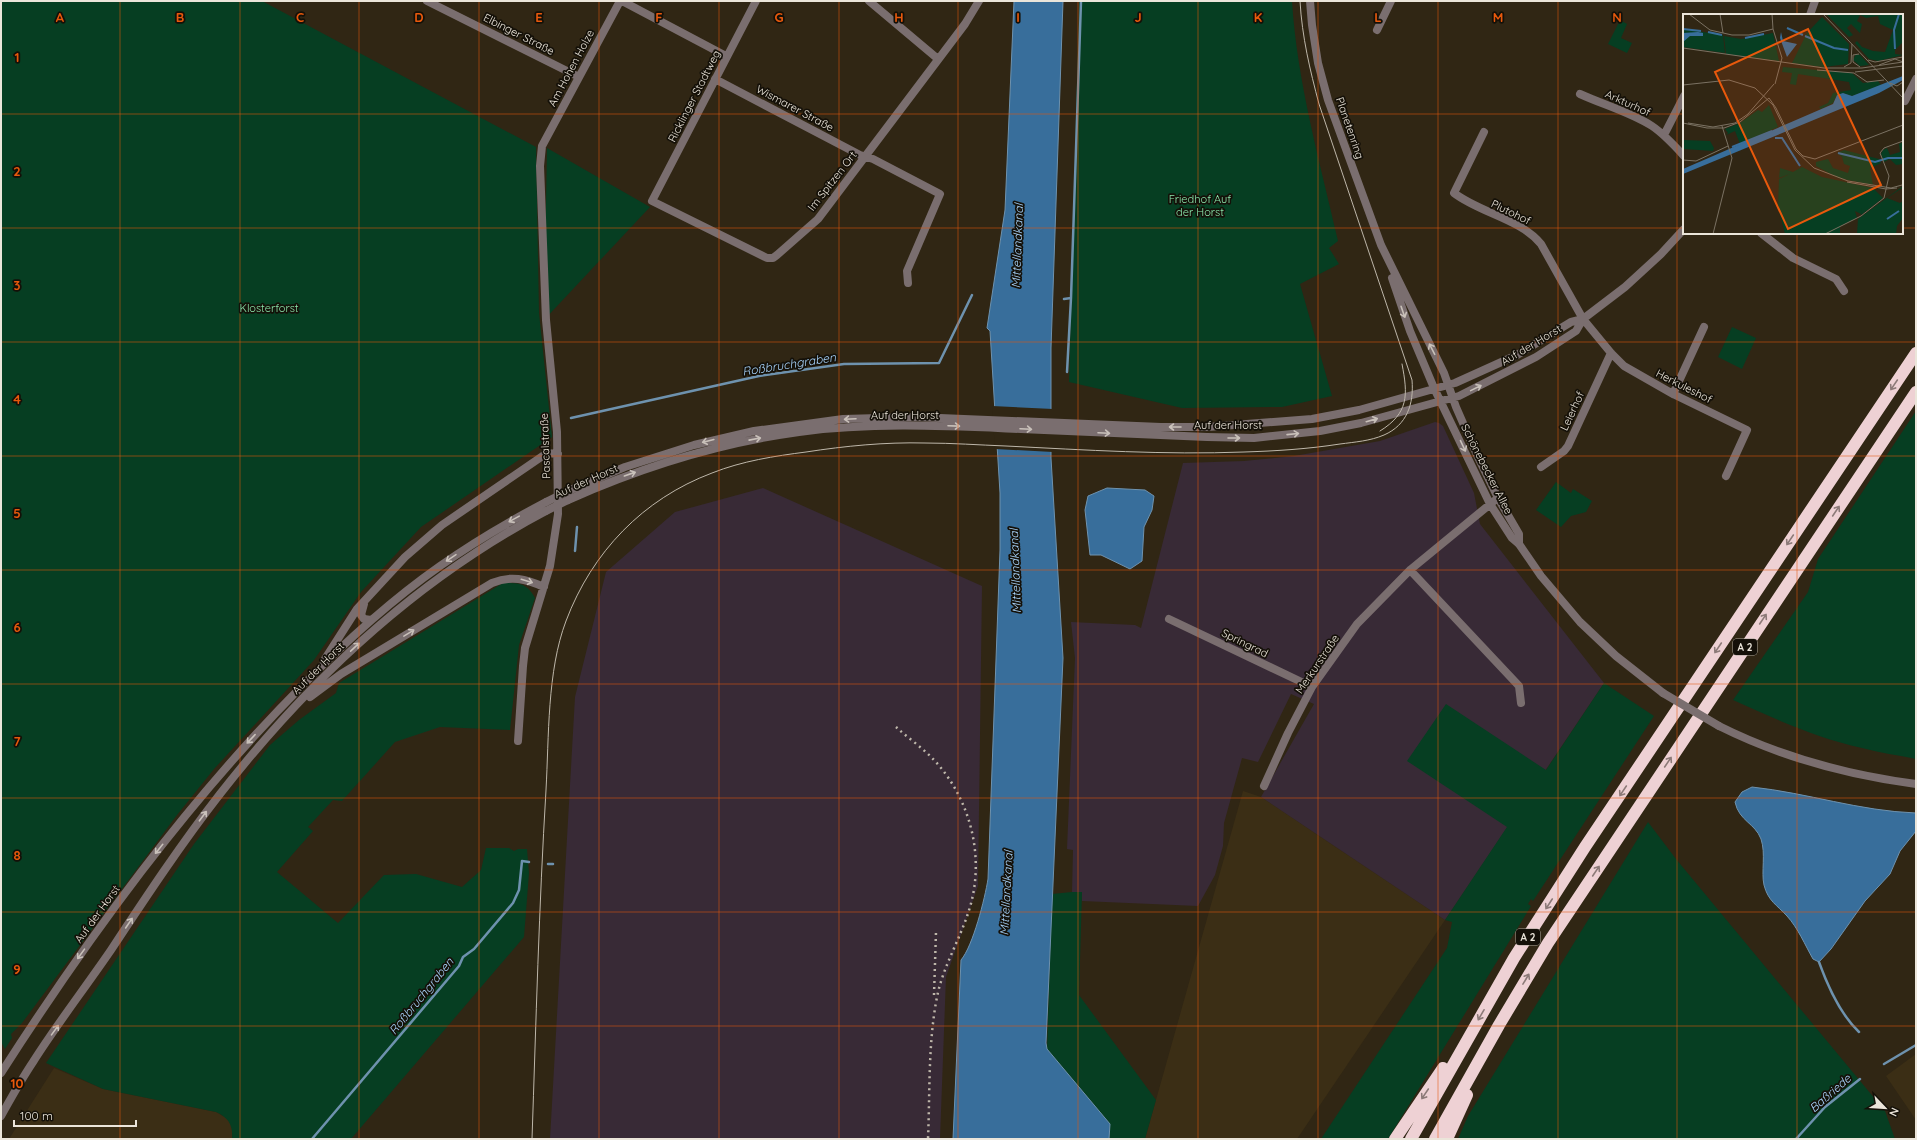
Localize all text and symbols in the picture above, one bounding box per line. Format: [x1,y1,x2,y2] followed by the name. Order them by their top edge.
[56,9,65,25] text: A
[176,9,184,25] text: B
[296,9,304,25] text: C
[414,9,424,25] text: D
[655,9,663,25] text: F
[774,9,784,25] text: G
[894,9,904,25] text: H
[1016,9,1020,25] text: I
[1134,9,1142,25] text: J
[1254,9,1263,25] text: K
[1374,9,1382,25] text: L
[1493,9,1503,25] text: M
[1612,9,1622,25] text: N
[481,10,557,58] street label: Elbinger Straße
[1683,14,1903,234] inset map
[545,27,597,109] street label: Am Hohen Holze
[665,48,723,144] street label: Ricklinger Stadtweg
[14,49,20,65] text: 1
[754,82,836,134] street label: Wismarer Straße
[1603,87,1653,119] street label: Arkturhof
[1333,95,1367,161] street label: Planetenring
[804,148,860,214] street label: Im Spitzen Ort
[13,163,21,179] text: 2
[1169,192,1231,219] park label: Friedhof Auf der Horst
[1489,196,1533,228] street label: Plutohof
[1008,202,1026,289] water label: Mittellandkanal
[14,277,21,293] text: 3
[239,301,299,315] park label: Klosterforst
[1400,305,1408,317] one-way arrow
[1498,321,1564,369] street label: Auf der Horst
[1428,344,1435,356] one-way arrow
[741,349,838,379] water label: Roßbruchgraben
[1654,366,1714,406] street label: Herkuleshof
[1890,379,1898,390] one-way arrow
[1470,384,1482,391] one-way arrow
[1557,389,1587,433] street label: Leierhof
[13,391,21,407] text: 4
[871,408,939,422] street label: Auf der Horst
[537,413,553,479] street label: Pascalstraße
[844,415,857,422] one-way arrow
[1365,416,1378,423] one-way arrow
[1194,418,1262,432] street label: Auf der Horst
[1458,421,1516,517] street label: Schönebecker Allee
[947,422,960,430] one-way arrow
[1169,423,1182,431] one-way arrow
[1019,426,1032,433] one-way arrow
[1097,429,1110,436] one-way arrow
[1286,430,1299,437] one-way arrow
[1227,434,1240,442] one-way arrow
[748,435,761,443] one-way arrow
[702,438,715,445] one-way arrow
[1460,440,1467,452] one-way arrow
[552,461,620,501] street label: Auf der Horst
[624,470,636,478] one-way arrow
[13,505,21,521] text: 5
[1832,506,1840,517] one-way arrow
[509,515,521,523] one-way arrow
[1006,527,1024,614] water label: Mittellandkanal
[1786,534,1795,545] one-way arrow
[446,554,457,562] one-way arrow
[520,578,533,585] one-way arrow
[1759,614,1768,625] one-way arrow
[13,619,21,635] text: 6
[1219,626,1271,660] street label: Springrad
[403,628,415,636] one-way arrow
[1292,632,1342,696] street label: Merkurstraße
[289,639,347,697] street label: Auf der Horst
[1733,639,1757,655] road number: A 2
[350,642,360,652] one-way arrow
[1714,642,1722,653] one-way arrow
[13,733,21,749] text: 7
[247,734,256,744] one-way arrow
[1664,757,1672,768] one-way arrow
[1619,785,1627,796] one-way arrow
[199,811,207,822] one-way arrow
[154,844,163,855] one-way arrow
[13,847,21,863] text: 8
[996,849,1016,936] water label: Mittellandkanal
[1592,865,1600,876] one-way arrow
[71,882,123,946] street label: Auf der Horst
[1545,898,1553,909] one-way arrow
[125,918,133,929] one-way arrow
[1516,929,1540,945] road number: A 2
[77,948,85,959] one-way arrow
[385,954,457,1037] water label: Roßbruchgraben
[13,961,21,977] text: 9
[1523,973,1531,985] one-way arrow
[1477,1009,1485,1021] one-way arrow
[51,1025,60,1036] one-way arrow
[1806,1070,1855,1115] water label: Baßriede
[10,1075,24,1091] text: 10
[1421,1088,1429,1099] one-way arrow
[1865,1088,1905,1128] north arrow
[14,1102,136,1128] scale bar
[1886,1106,1902,1119] text: N
[20,1108,53,1123] text: 100 m

